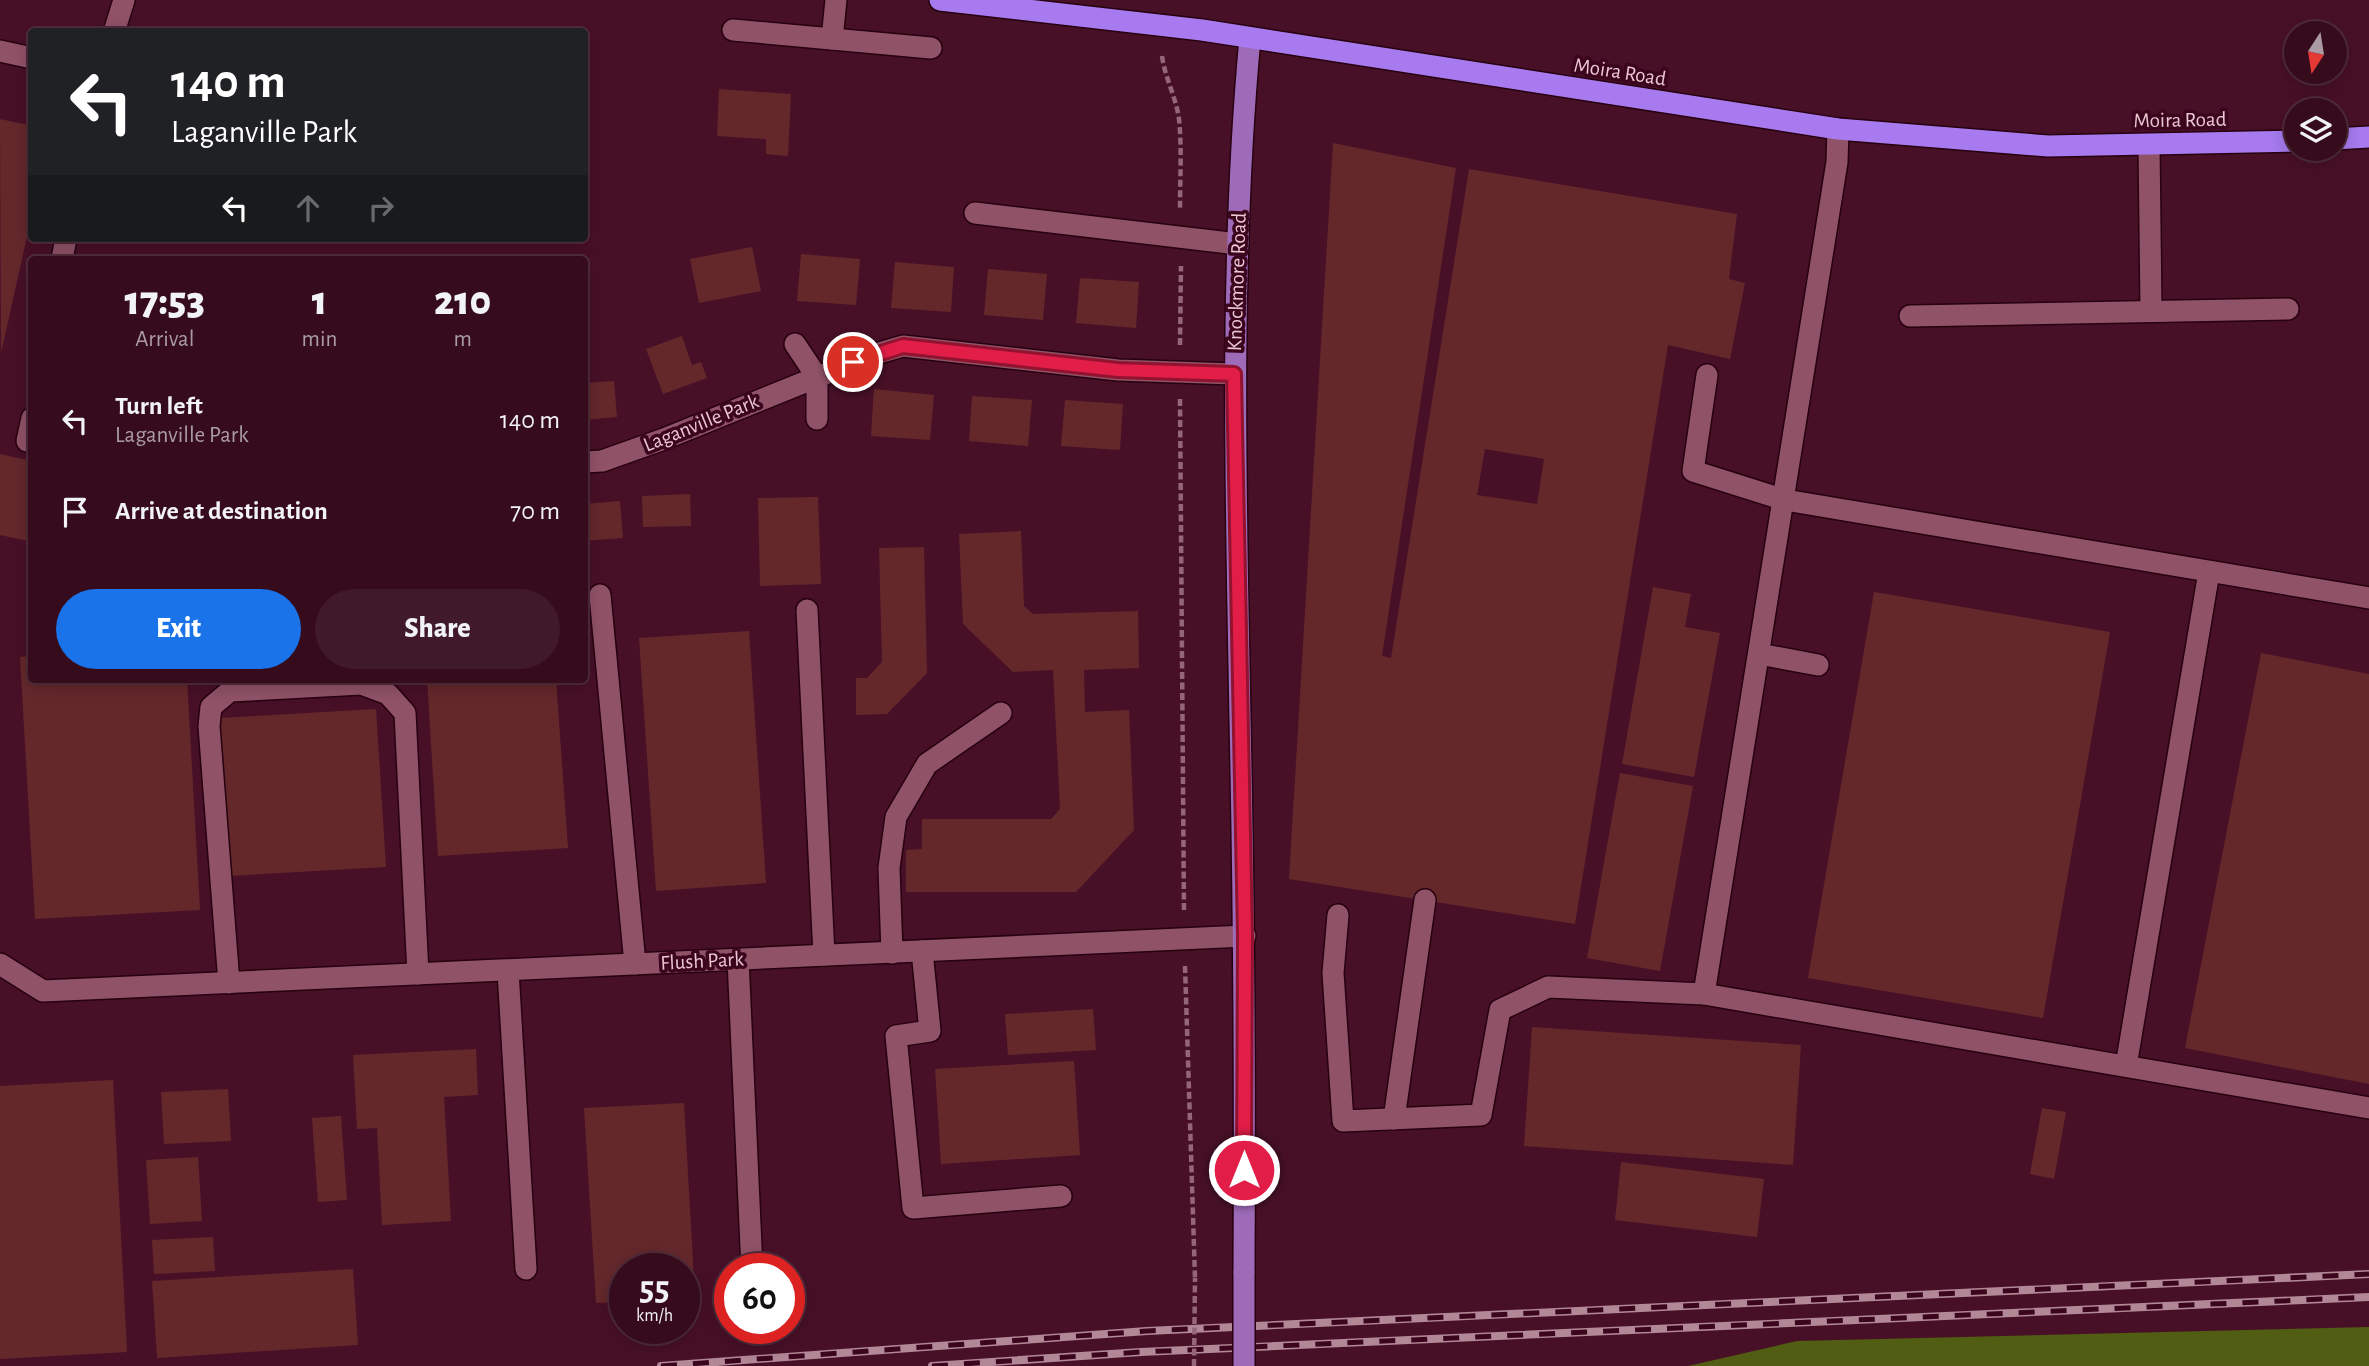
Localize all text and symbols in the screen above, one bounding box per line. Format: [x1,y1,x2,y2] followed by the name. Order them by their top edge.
[2284,21,2347,84] north arrow
[2284,21,2347,161] map controls
[1572,54,1668,90] street label: Moira Road
[56,56,147,147] icon: left
[171,58,286,107] text: 140 m
[2284,98,2347,161] button: layers
[2133,109,2227,131] street label: Moira Road
[171,116,357,148] text: Laganville Park
[216,189,254,227] icon: left
[289,189,327,227] icon: ahead
[362,189,400,227] icon: right
[1224,212,1250,352] street label: Knockmore Road
[125,280,205,322] text: 17:53
[312,280,327,322] text: 1
[434,280,491,322] text: 210
[135,328,194,351] text: Arrival
[302,328,337,351] text: min
[453,328,472,351] text: m
[823,332,883,392] pin
[834,343,872,381] icon: arrive
[640,390,762,456] street label: Laganville Park
[115,393,203,419] text: Turn left
[56,402,94,440] icon: left
[500,407,560,433] text: 140 m
[115,424,249,447] text: Laganville Park
[56,493,94,531] icon: arrive
[115,498,328,524] text: Arrive at destination
[510,498,560,524] text: 70 m
[56,589,301,669] button: Exit
[315,589,560,669] button: Share
[660,948,745,974] street label: Flush Park
[1207,1133,1281,1207] position arrow
[714,1253,805,1344] speed limit sign: 60
[639,1272,670,1307] text: 55
[636,1307,673,1325] text: km/h

